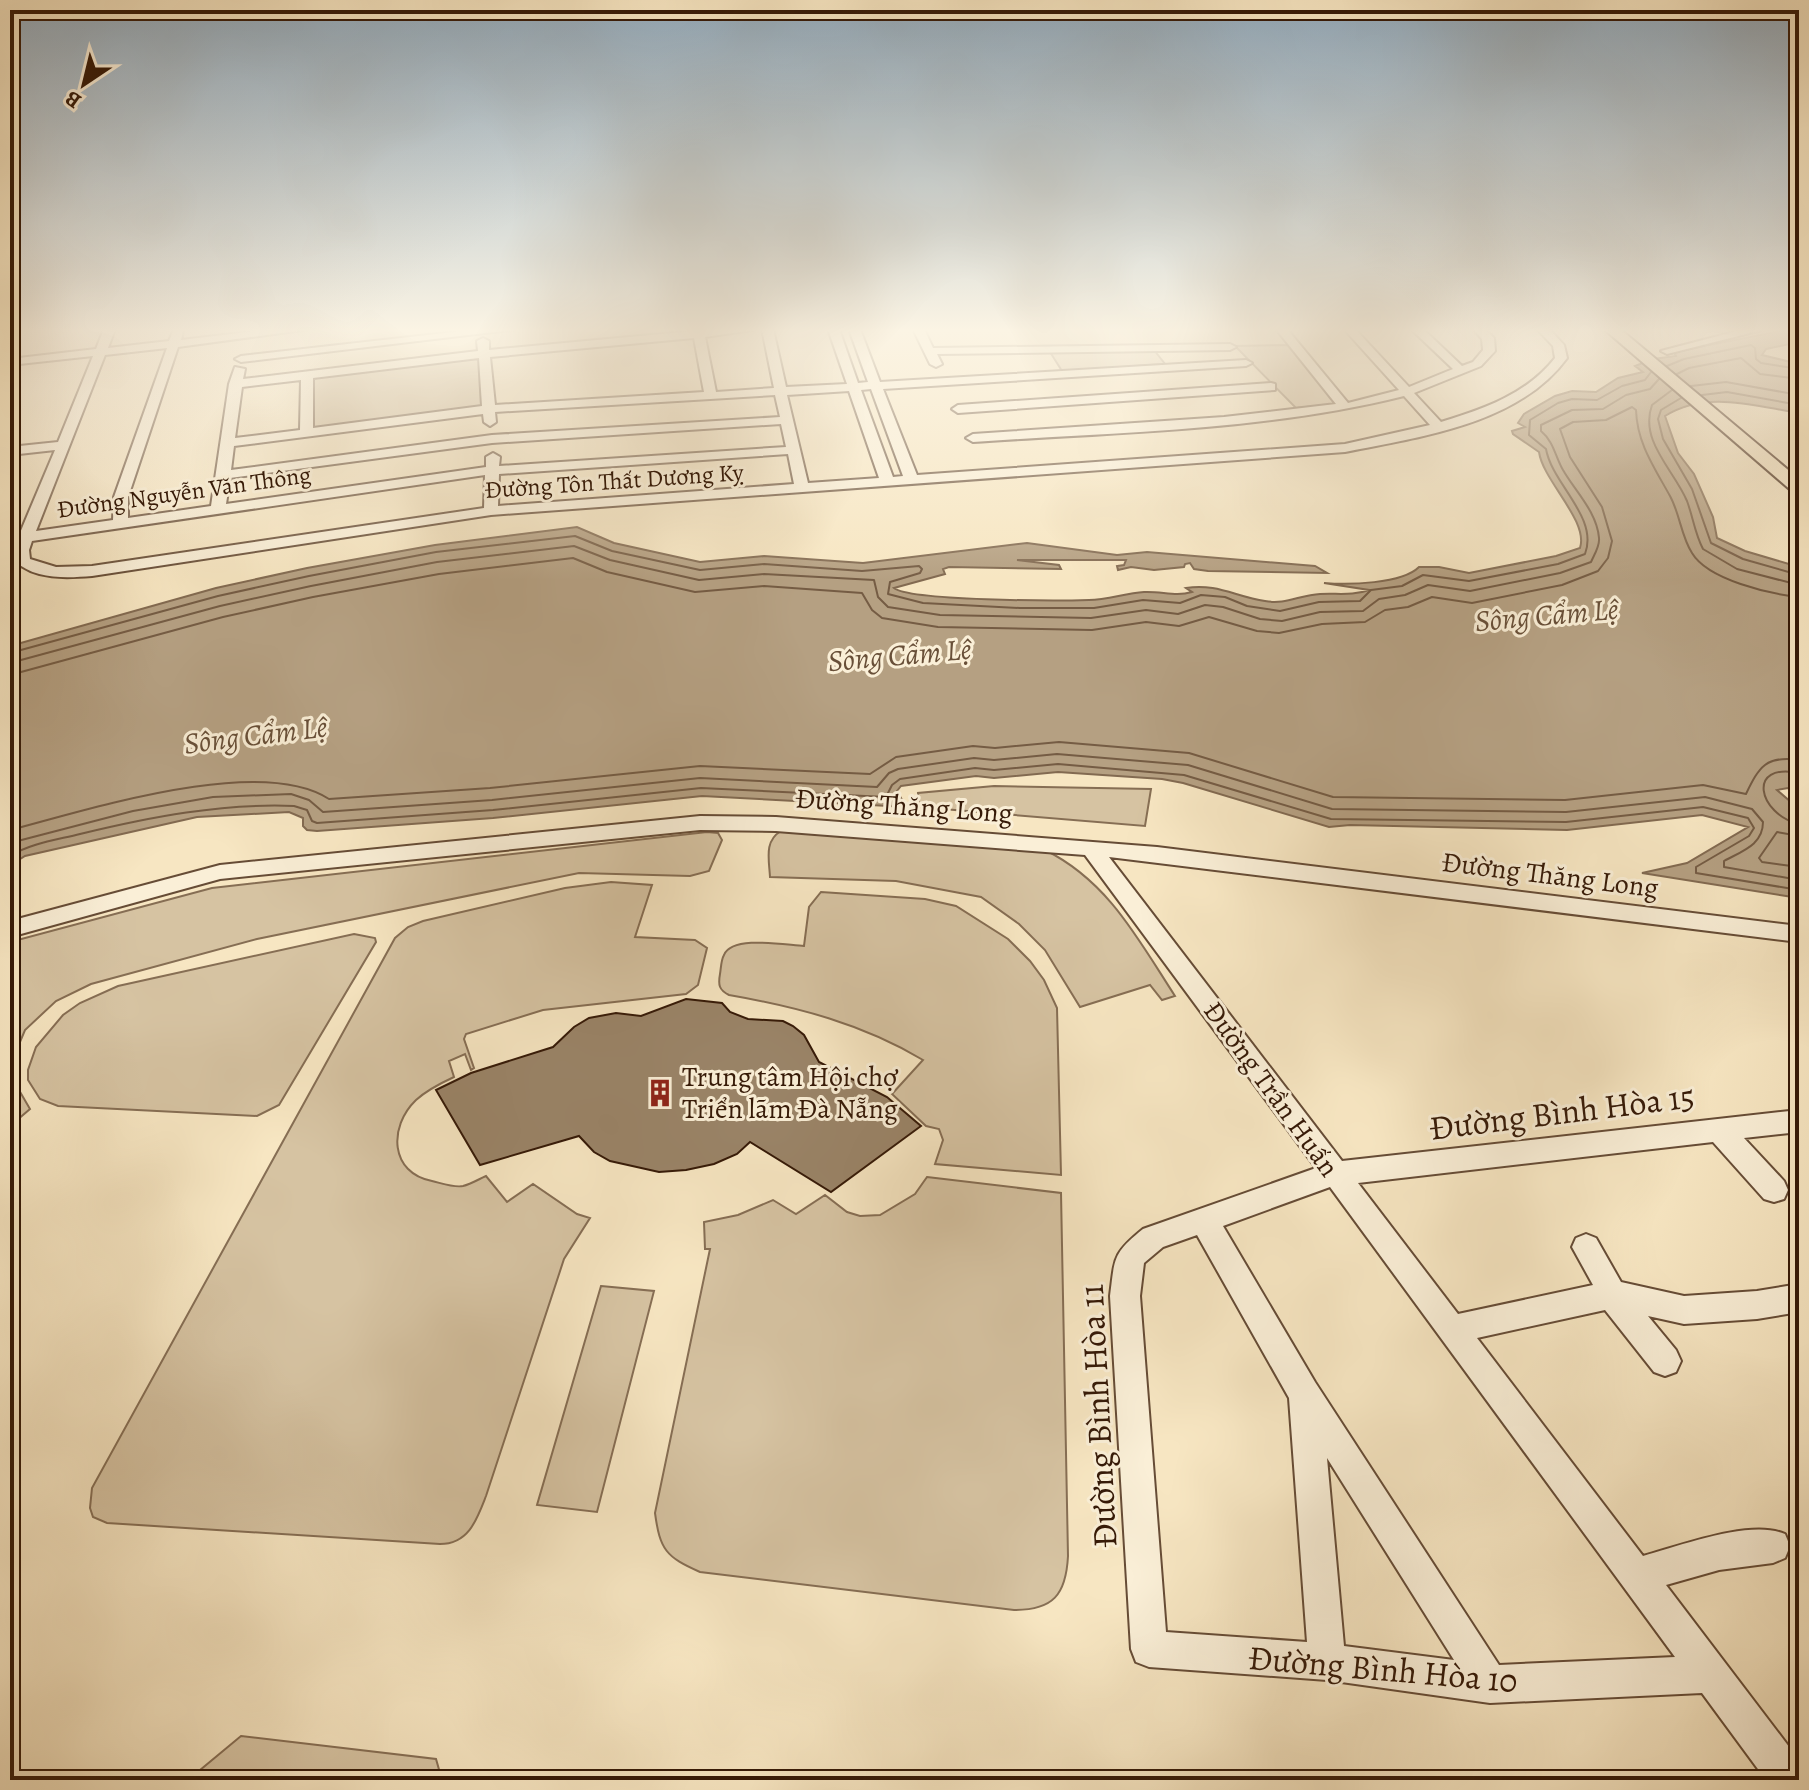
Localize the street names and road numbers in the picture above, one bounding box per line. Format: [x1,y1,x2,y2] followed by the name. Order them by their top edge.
[484,456,745,506] street label: Đường Tôn Thất Dương Kỵ
[55,458,313,526] street label: Đường Nguyễn Văn Thông
[794,779,1014,833] street label: Đường Thăng Long
[1439,843,1661,907] street label: Đường Thăng Long
[1194,994,1348,1184] street label: Đường Trần Huấn
[1427,1072,1697,1152] street label: Đường Bình Hòa 15
[1068,1283,1128,1549] street label: Đường Bình Hòa 11
[1246,1634,1520,1704] street label: Đường Bình Hòa 10

